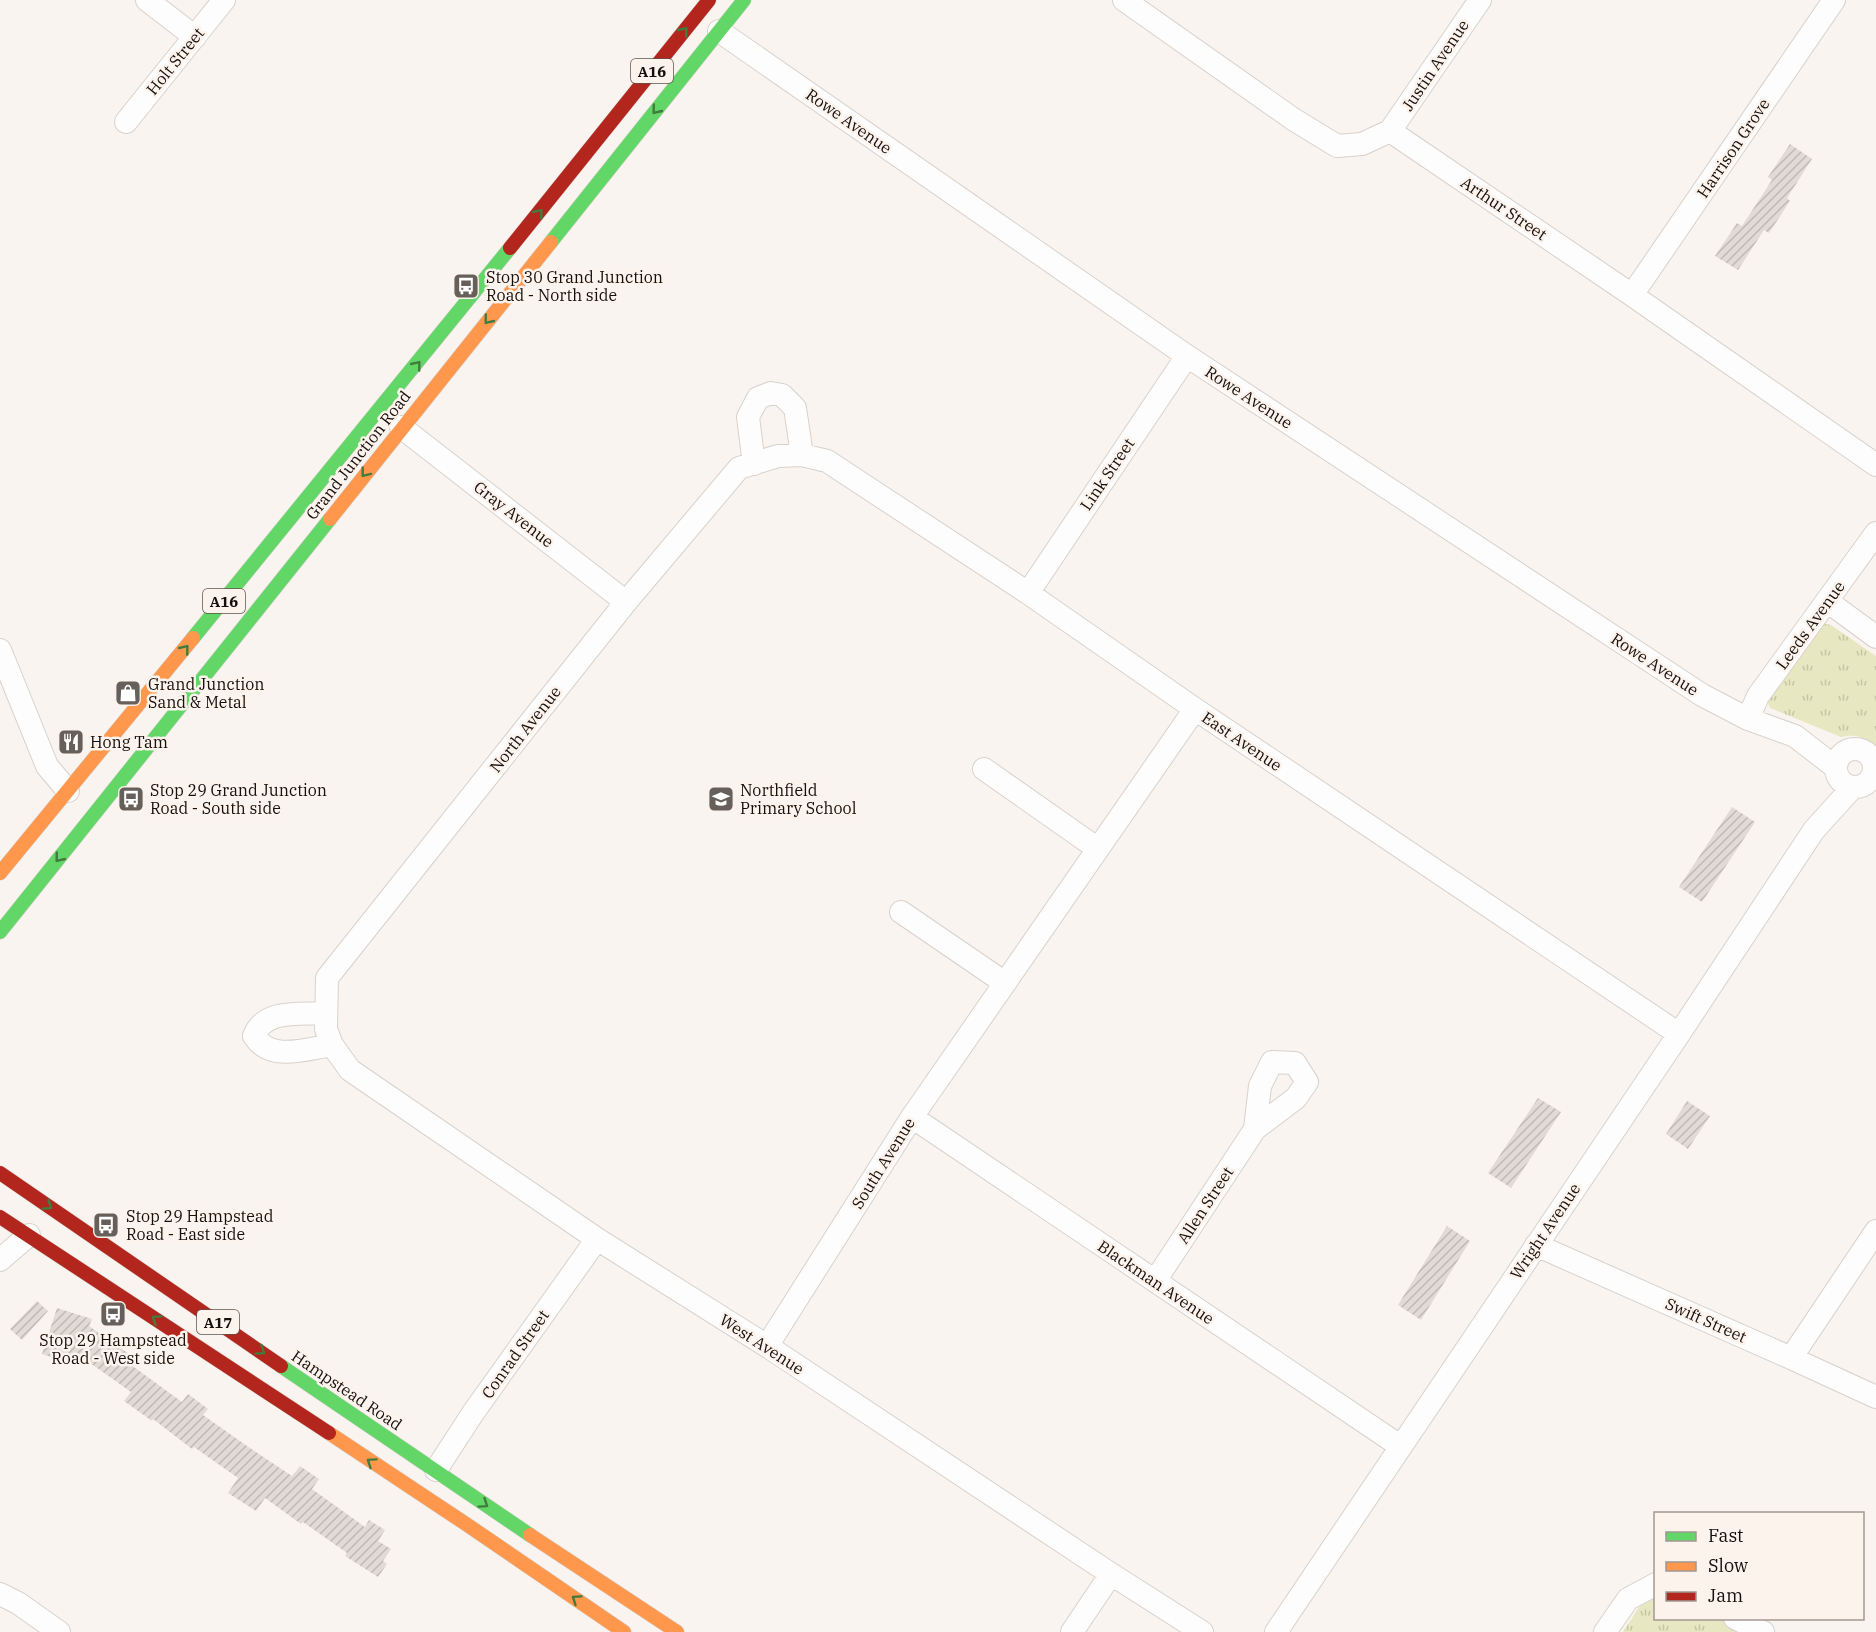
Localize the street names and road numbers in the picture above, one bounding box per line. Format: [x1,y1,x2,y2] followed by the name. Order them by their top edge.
[1397,16,1473,114] street label: Justin Avenue
[142,23,208,99] street label: Holt Street
[631,59,673,83] road number: A16
[802,84,896,158] street label: Rowe Avenue
[1692,94,1774,202] street label: Harrison Grove
[1457,172,1551,244] street label: Arthur Street
[1202,361,1296,433] street label: Rowe Avenue
[301,386,415,524] street label: Grand Junction Road
[1076,434,1139,514] street label: Link Street
[470,477,558,551] street label: Gray Avenue
[1771,577,1849,673] street label: Leeds Avenue
[203,589,245,613] road number: A16
[1608,628,1702,700] street label: Rowe Avenue
[485,682,565,776] street label: North Avenue
[1198,707,1286,775] street label: East Avenue
[847,1114,919,1212] street label: South Avenue
[1173,1162,1238,1247] street label: Allen Street
[1506,1179,1584,1283] street label: Wright Avenue
[1094,1236,1218,1328] street label: Blackman Avenue
[1662,1293,1750,1347] street label: Swift Street
[477,1306,553,1402] street label: Conrad Street
[716,1309,808,1379] street label: West Avenue
[197,1310,239,1334] road number: A17
[288,1346,406,1434] street label: Hampstead Road

